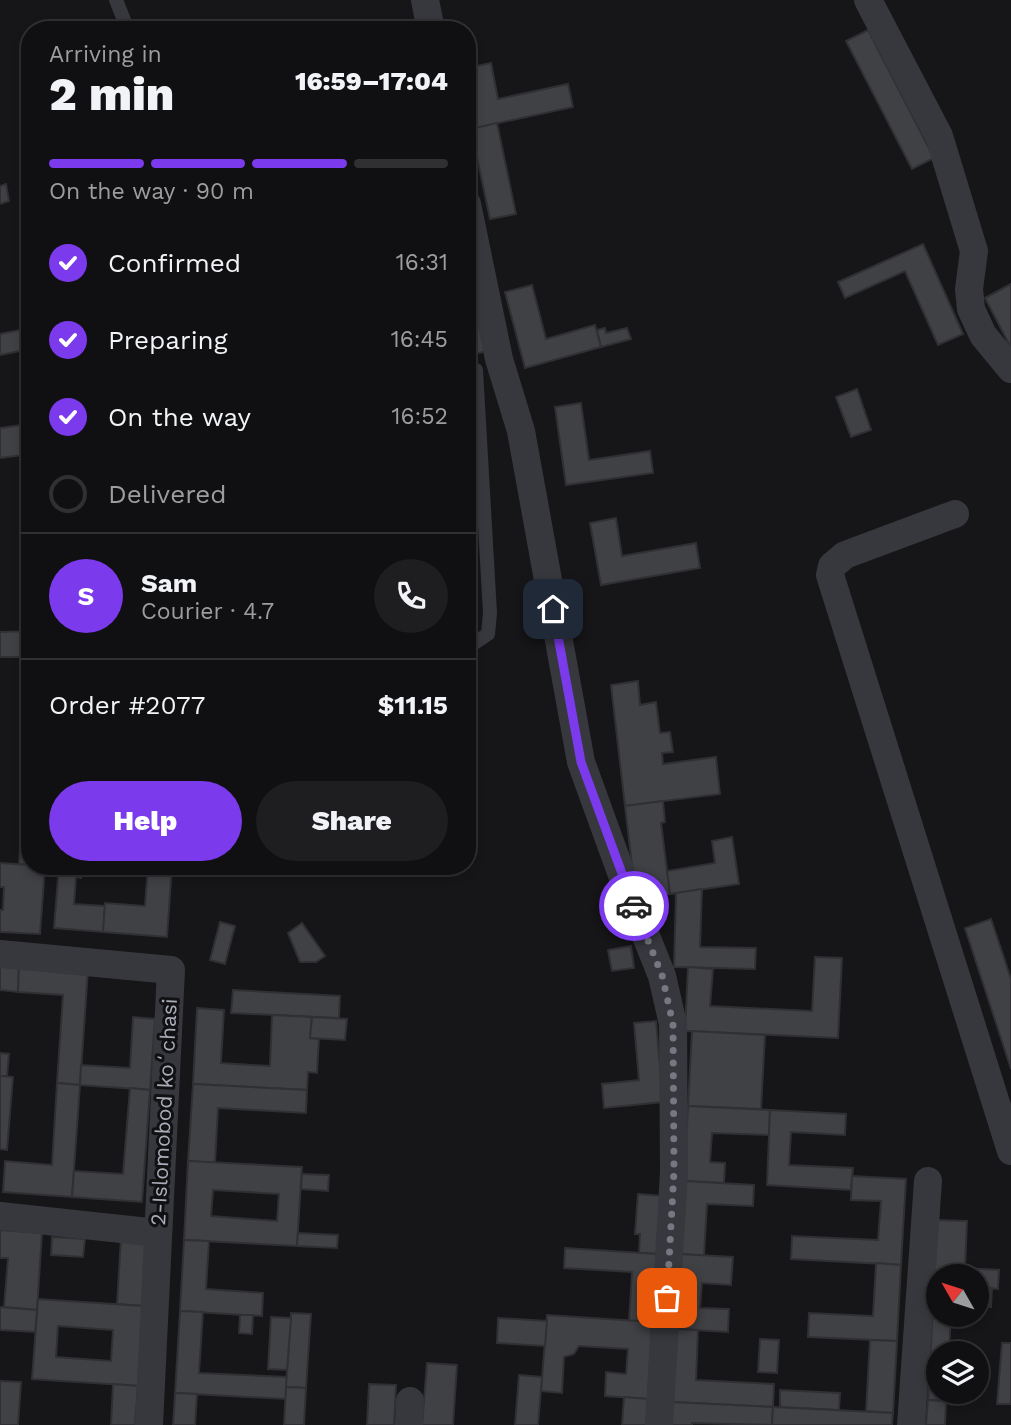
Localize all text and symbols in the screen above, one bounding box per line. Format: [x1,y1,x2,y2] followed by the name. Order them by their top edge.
[49,41,162,68] text: Arriving in
[295,66,448,96] text: 16:59–17:04
[49,67,174,121] text: 2 min
[49,178,254,205] text: On the way · 90 m
[49,244,87,282] icon: check
[108,248,241,278] text: Confirmed
[396,249,448,276] text: 16:31
[49,321,87,359] icon: check
[108,325,228,355] text: Preparing
[391,326,448,353] text: 16:45
[49,398,87,436] icon: check
[108,402,251,432] text: On the way
[391,403,448,430] text: 16:52
[108,479,227,509] text: Delivered
[374,559,448,633] button: phone
[141,568,197,598] text: Sam
[523,579,583,639] pin
[78,581,94,611] text: S
[534,590,572,628] icon: home
[141,598,274,625] text: Courier · 4.7
[49,690,205,720] text: Order #2077
[378,690,448,720] text: $11.15
[49,781,242,861] button: Help
[256,781,448,861] button: Share
[599,871,669,941] courier
[615,887,653,925] icon: car
[145,998,182,1226] street label: 2-Islomobod koʻchasi
[926,1264,989,1326] north arrow
[926,1264,989,1404] map controls
[637,1268,697,1328] pin
[648,1279,686,1317] icon: bag
[926,1341,989,1404] button: layers

